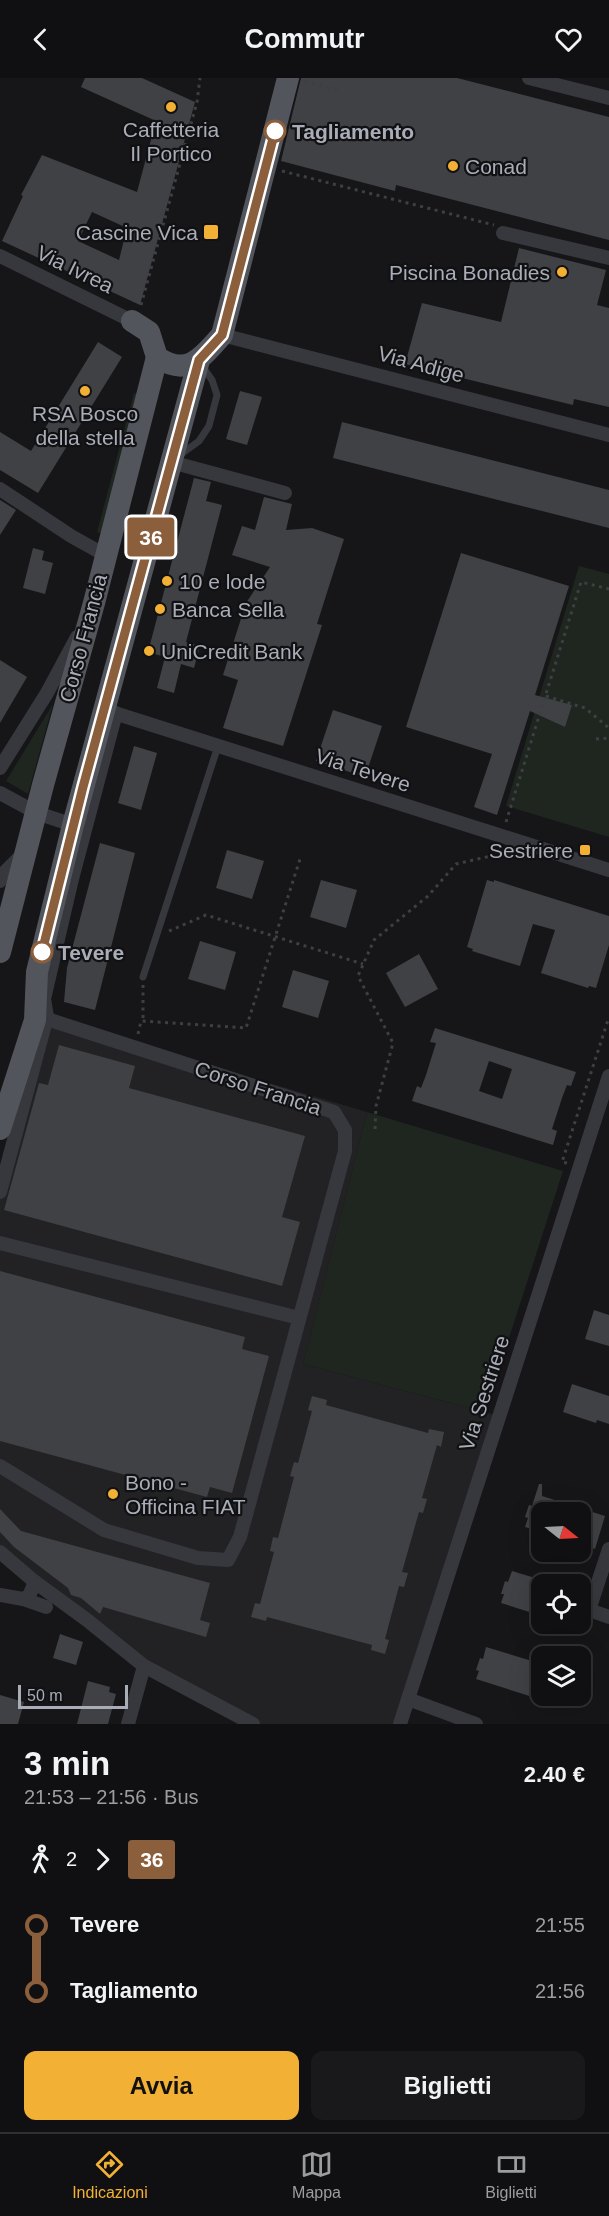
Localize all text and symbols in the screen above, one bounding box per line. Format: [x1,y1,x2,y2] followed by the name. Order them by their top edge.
[24,23,57,56] icon: back
[552,23,585,56] icon: heart
[245,24,365,54] text: Commutr
[164,100,178,114] marker: Caffetteria Il Portico
[123,118,220,165] place label: Caffetteria Il Portico
[264,120,286,142] marker: Tagliamento
[292,120,414,143] place label: Tagliamento
[465,155,527,178] place label: Conad
[446,159,460,173] marker: Conad
[76,221,198,244] place label: Cascine Vica
[202,223,220,241] marker: Cascine Vica
[33,241,117,298] street label: Via Ivrea
[389,261,550,284] place label: Piscina Bonadies
[555,265,569,279] marker: Piscina Bonadies
[375,341,467,387] street label: Via Adige
[78,384,92,398] marker: RSA Bosco della stella
[32,402,138,449] place label: RSA Bosco della stella
[124,518,178,556] line badge: 36
[139,526,163,549] text: 36
[179,570,265,593] place label: 10 e lode
[55,571,111,705] street label: Corso Francia
[160,574,174,588] marker: 10 e lode
[172,598,284,621] place label: Banca Sella
[153,602,167,616] marker: Banca Sella
[161,640,303,663] place label: UniCredit Bank
[142,644,156,658] marker: UniCredit Bank
[313,744,413,796] street label: Via Tevere
[489,839,573,862] place label: Sestriere
[578,843,592,857] marker: Sestriere
[31,941,53,963] marker: Tevere
[58,941,124,964] place label: Tevere
[192,1057,325,1119] street label: Corso Francia
[455,1332,513,1454] street label: Via Sestriere
[125,1471,246,1518] place label: Bono - Officina FIAT
[106,1487,120,1501] marker: Bono - Officina FIAT
[531,1502,591,1562] north arrow
[531,1502,591,1706] map controls
[531,1574,591,1634] button: locate
[531,1646,591,1706] button: layers
[18,1682,128,1710] scale bar
[27,1687,63,1704] text: 50 m
[24,1745,110,1782] text: 3 min
[524,1762,585,1787] text: 2.40 €
[24,1786,199,1808] text: 21:53 – 21:56 · Bus
[24,1843,57,1876] icon: walk
[86,1843,119,1876] icon: forward
[66,1848,77,1870] text: 2
[140,1848,163,1871] text: 36
[70,1912,139,1937] text: Tevere
[535,1914,585,1936] text: 21:55
[70,1978,198,2003] text: Tagliamento
[535,1980,585,2002] text: 21:56
[24,2051,299,2120] button: Avvia
[311,2051,585,2120] button: Biglietti
[72,2148,148,2202] tab: Indicazioni
[292,2148,341,2202] tab: Mappa
[485,2148,537,2202] tab: Biglietti

